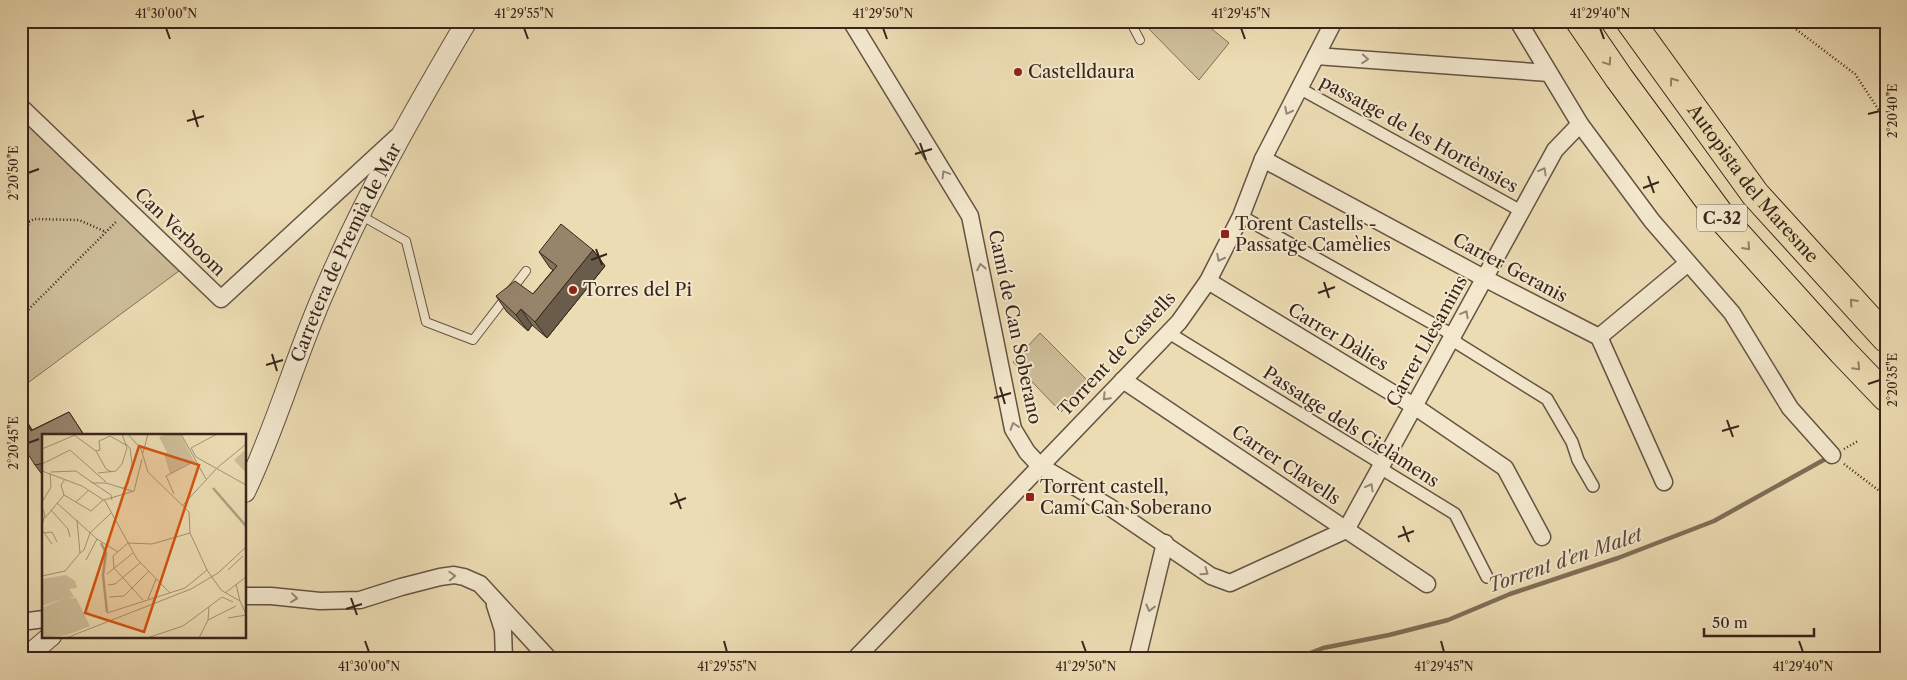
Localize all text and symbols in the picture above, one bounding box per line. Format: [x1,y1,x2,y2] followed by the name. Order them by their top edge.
[135,6,197,21] text: 41°30'00"N
[494,6,554,21] text: 41°29'55"N
[853,6,913,21] text: 41°29'50"N
[1211,6,1271,21] text: 41°29'45"N
[1570,6,1630,21] text: 41°29'40"N
[1361,53,1369,64] one-way arrow
[1601,56,1611,65] one-way arrow
[1028,61,1135,83] place label: Castelldaura
[1012,66,1024,78] marker: Castelldaura
[1316,70,1522,198] street label: passatge de les Hortènsies
[1670,78,1679,87] one-way arrow
[1885,84,1900,138] text: 2°20'40"E
[1682,99,1823,267] street label: Autopista del Maresme
[1284,106,1294,115] one-way arrow
[286,139,406,365] street label: Carretera de Premià de Mar
[6,146,21,200] text: 2°20'50"E
[1537,168,1547,177] one-way arrow
[941,171,951,180] one-way arrow
[130,183,230,281] street label: Can Verboom
[1697,204,1747,232] road number: C-32
[1235,213,1391,256] place label: Torent Castells - Passatge Camèlies
[984,228,1046,426] street label: Camí de Can Soberano
[1219,228,1231,240] marker: Torent Castells - Passatge Camèlies
[1449,229,1571,307] street label: Carrer Geranis
[1742,242,1751,251] one-way arrow
[1216,253,1226,262] one-way arrow
[976,263,986,271] one-way arrow
[1382,272,1472,410] street label: Carrer Llesamins
[583,279,692,301] place label: Torres del Pi
[567,284,579,296] marker: Torres del Pi
[1054,287,1180,421] street label: Torrent de Castells
[1284,298,1392,376] street label: Carrer Dàlies
[1850,298,1859,307] one-way arrow
[1459,310,1469,319] one-way arrow
[1885,353,1900,407] text: 2°20'35"E
[1851,361,1860,370] one-way arrow
[1259,362,1443,492] street label: Passatge dels Ciclàmens
[1103,391,1112,400] one-way arrow
[6,416,21,470] text: 2°20'45"E
[1227,421,1345,509] street label: Carrer Clavells
[1009,422,1019,431] one-way arrow
[42,434,246,638] inset map
[1040,476,1212,519] place label: Torrent castell, Camí Can Soberano
[1364,483,1374,492] one-way arrow
[1024,491,1036,503] marker: Torrent castell, Camí Can Soberano
[1485,522,1646,597] water label: Torrent d'en Malet
[1199,566,1209,575] one-way arrow
[449,571,457,582] one-way arrow
[290,592,298,603] one-way arrow
[1145,603,1156,612] one-way arrow
[1704,605,1814,637] scale bar
[1712,613,1748,632] text: 50 m
[338,659,400,674] text: 41°30'00"N
[697,659,757,674] text: 41°29'55"N
[1056,659,1116,674] text: 41°29'50"N
[1414,659,1474,674] text: 41°29'45"N
[1773,659,1833,674] text: 41°29'40"N

